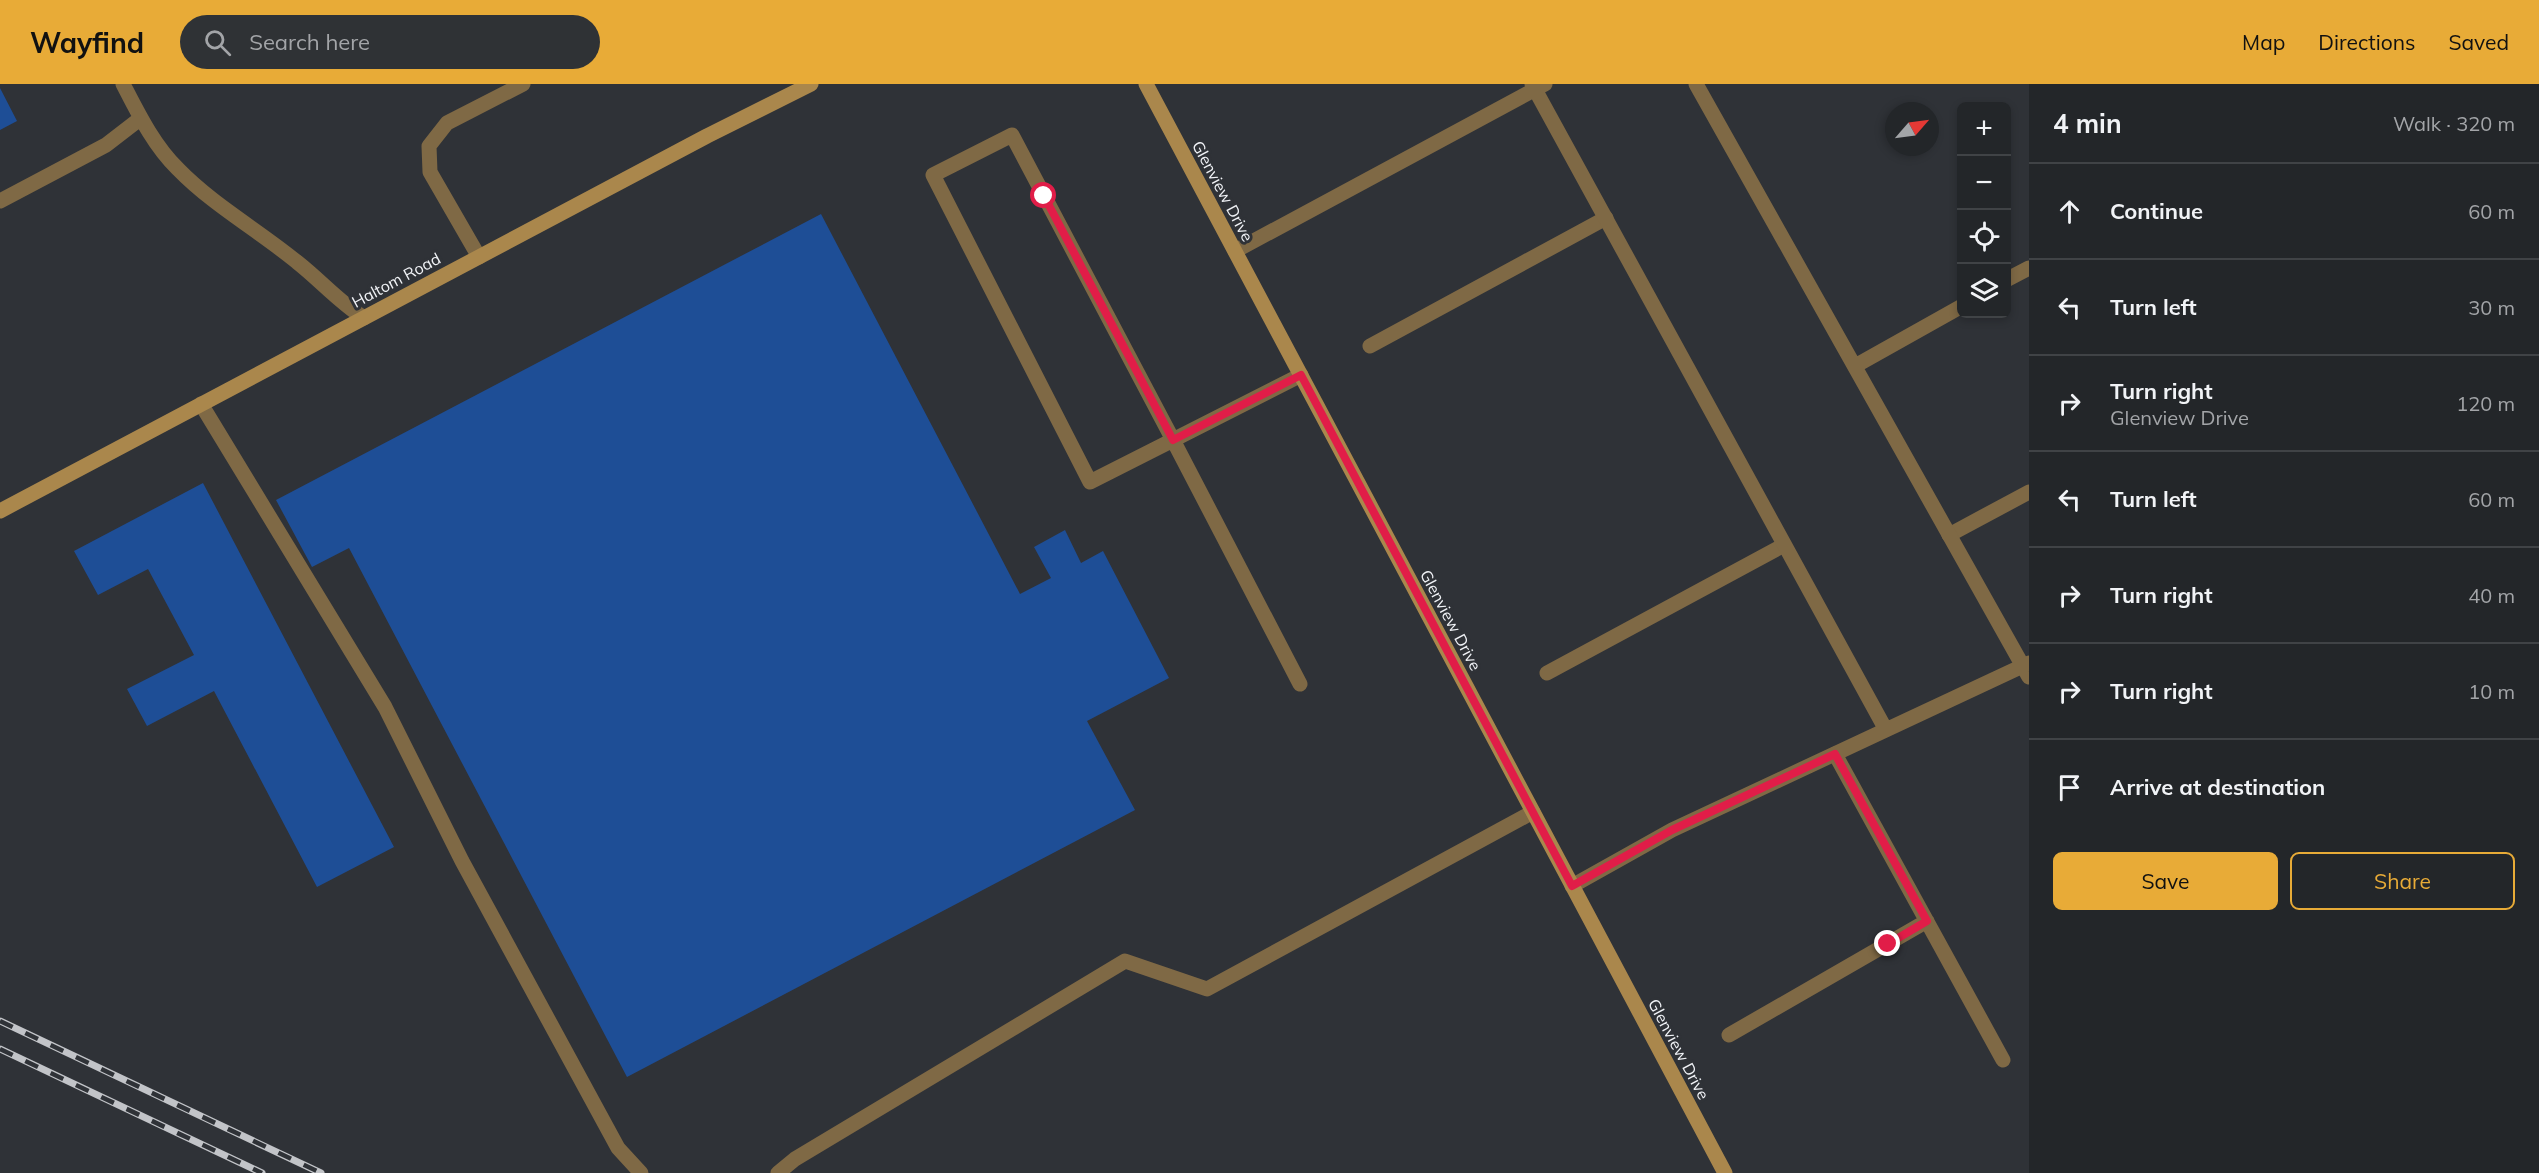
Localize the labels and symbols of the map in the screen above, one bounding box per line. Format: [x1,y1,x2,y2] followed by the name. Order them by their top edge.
[1885,102,1939,156] north arrow
[1188,137,1258,245] street label: Glenview Drive
[1030,182,1056,208] route start
[348,248,444,312] street label: Haltom Road
[1416,566,1486,674] street label: Glenview Drive
[1874,930,1900,956] route end
[1644,995,1714,1103] street label: Glenview Drive

